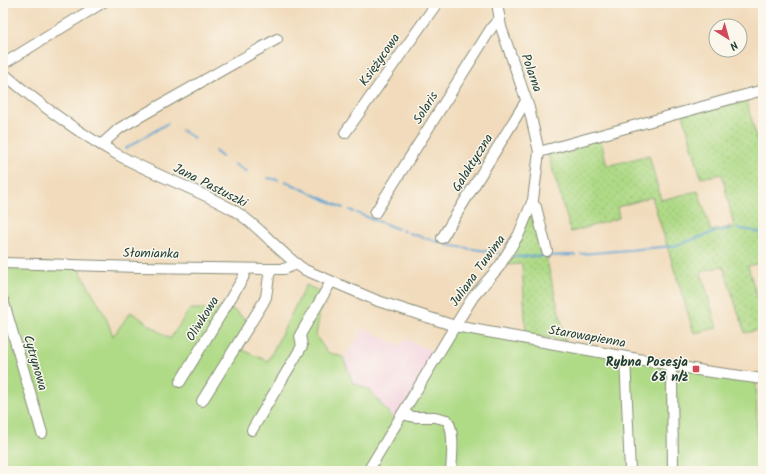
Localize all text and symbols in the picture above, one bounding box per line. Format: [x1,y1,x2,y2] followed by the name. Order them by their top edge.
[708,18,748,58] north arrow
[354,29,406,91] street label: Księżycowa
[725,36,742,54] text: N
[515,51,547,95] street label: Polarna
[408,87,444,128] street label: Solaris
[447,130,499,196] street label: Galaktyczna
[169,158,252,214] street label: Jana Pastuszki
[445,231,511,311] street label: Juliana Tuwima
[123,243,179,265] street label: Słomianka
[181,292,225,346] street label: Oliwkowa
[547,320,627,354] street label: Starowapienna
[17,333,53,393] street label: Cytrynowa
[606,352,688,388] place label: Rybna Posesja 68 n/ż
[691,364,701,374] marker: Rybna Posesja 68 n/ż

